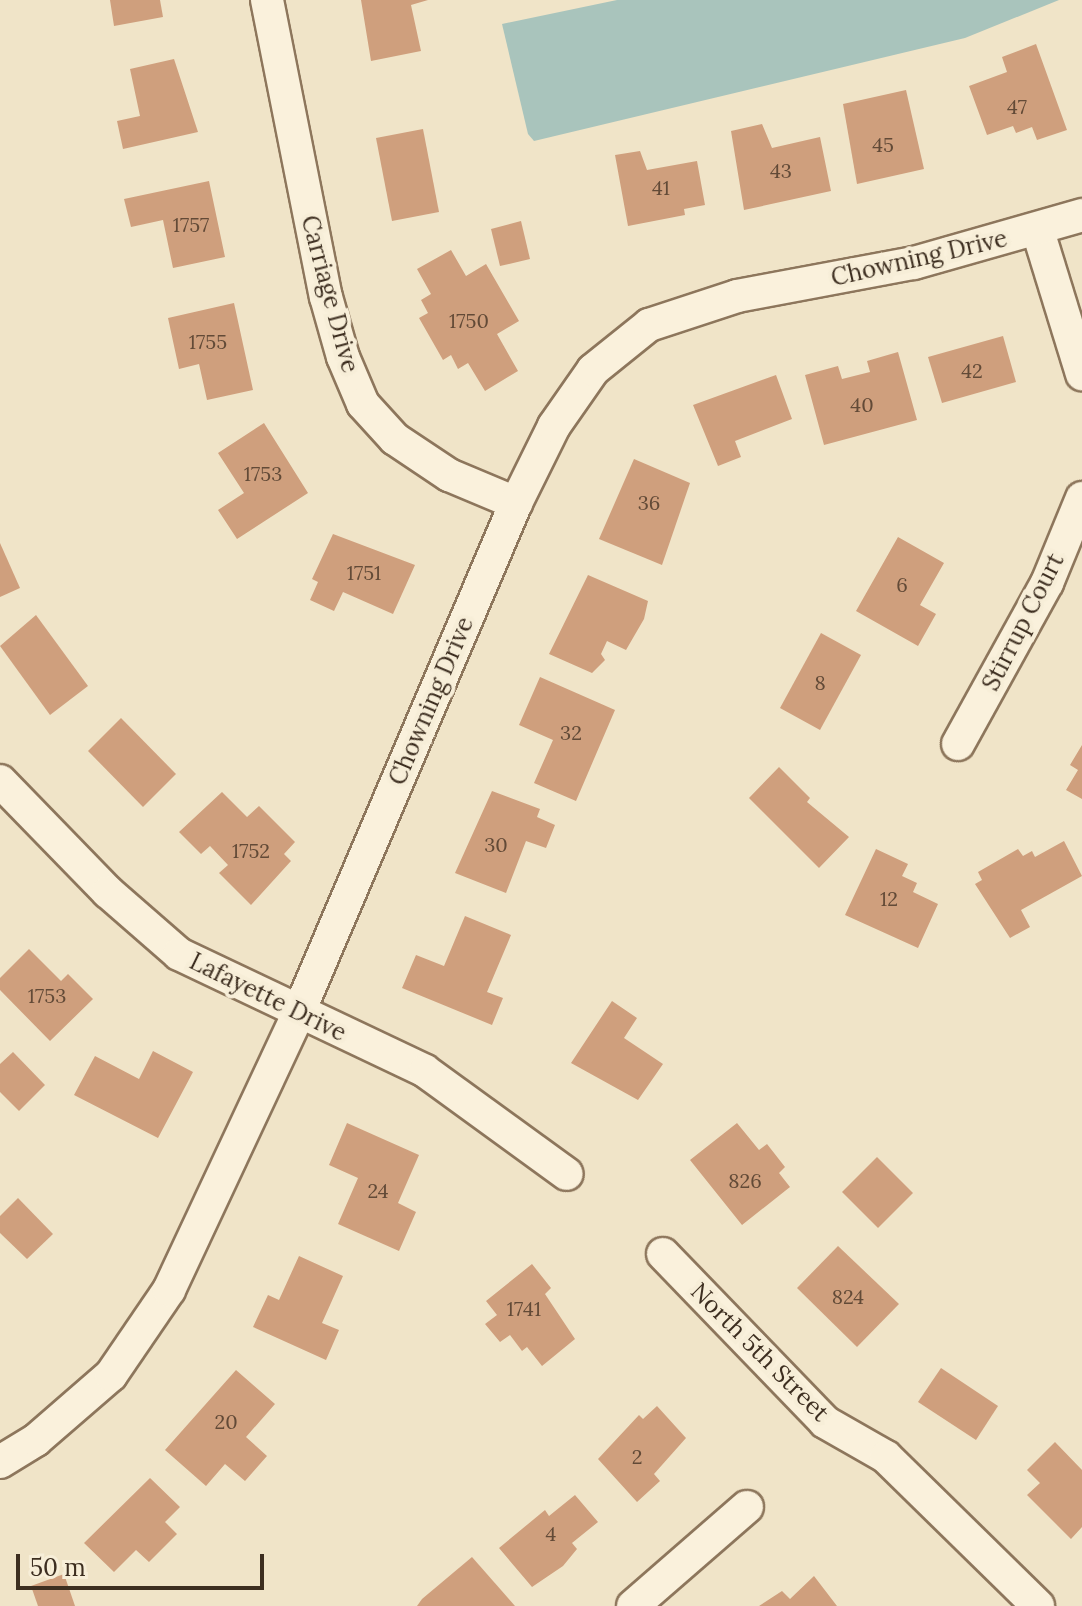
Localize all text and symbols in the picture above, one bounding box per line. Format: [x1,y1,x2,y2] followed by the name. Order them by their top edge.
[1007,94,1027,118] house number: 47
[872,132,894,156] house number: 45
[770,158,792,182] house number: 43
[652,175,670,199] house number: 41
[173,212,209,236] house number: 1757
[295,212,365,376] street label: Carriage Drive
[828,224,1010,292] street label: Chowning Drive
[449,308,489,332] house number: 1750
[189,329,227,353] house number: 1755
[961,358,983,382] house number: 42
[850,392,874,416] house number: 40
[244,461,282,485] house number: 1753
[638,490,660,514] house number: 36
[976,549,1070,695] street label: Stirrup Court
[347,560,381,584] house number: 1751
[896,572,908,596] house number: 6
[383,613,479,789] street label: Chowning Drive
[814,670,826,694] house number: 8
[560,720,582,744] house number: 32
[484,832,508,856] house number: 30
[232,838,270,862] house number: 1752
[880,886,898,910] house number: 12
[185,947,351,1047] street label: Lafayette Drive
[28,983,66,1007] house number: 1753
[728,1168,762,1192] house number: 826
[367,1178,389,1202] house number: 24
[685,1277,835,1427] street label: North 5th Street
[832,1284,864,1308] house number: 824
[507,1296,541,1320] house number: 1741
[214,1409,238,1433] house number: 20
[632,1444,642,1468] house number: 2
[546,1521,556,1545] house number: 4
[20,1538,268,1588] scale bar
[30,1552,86,1583] text: 50 m

